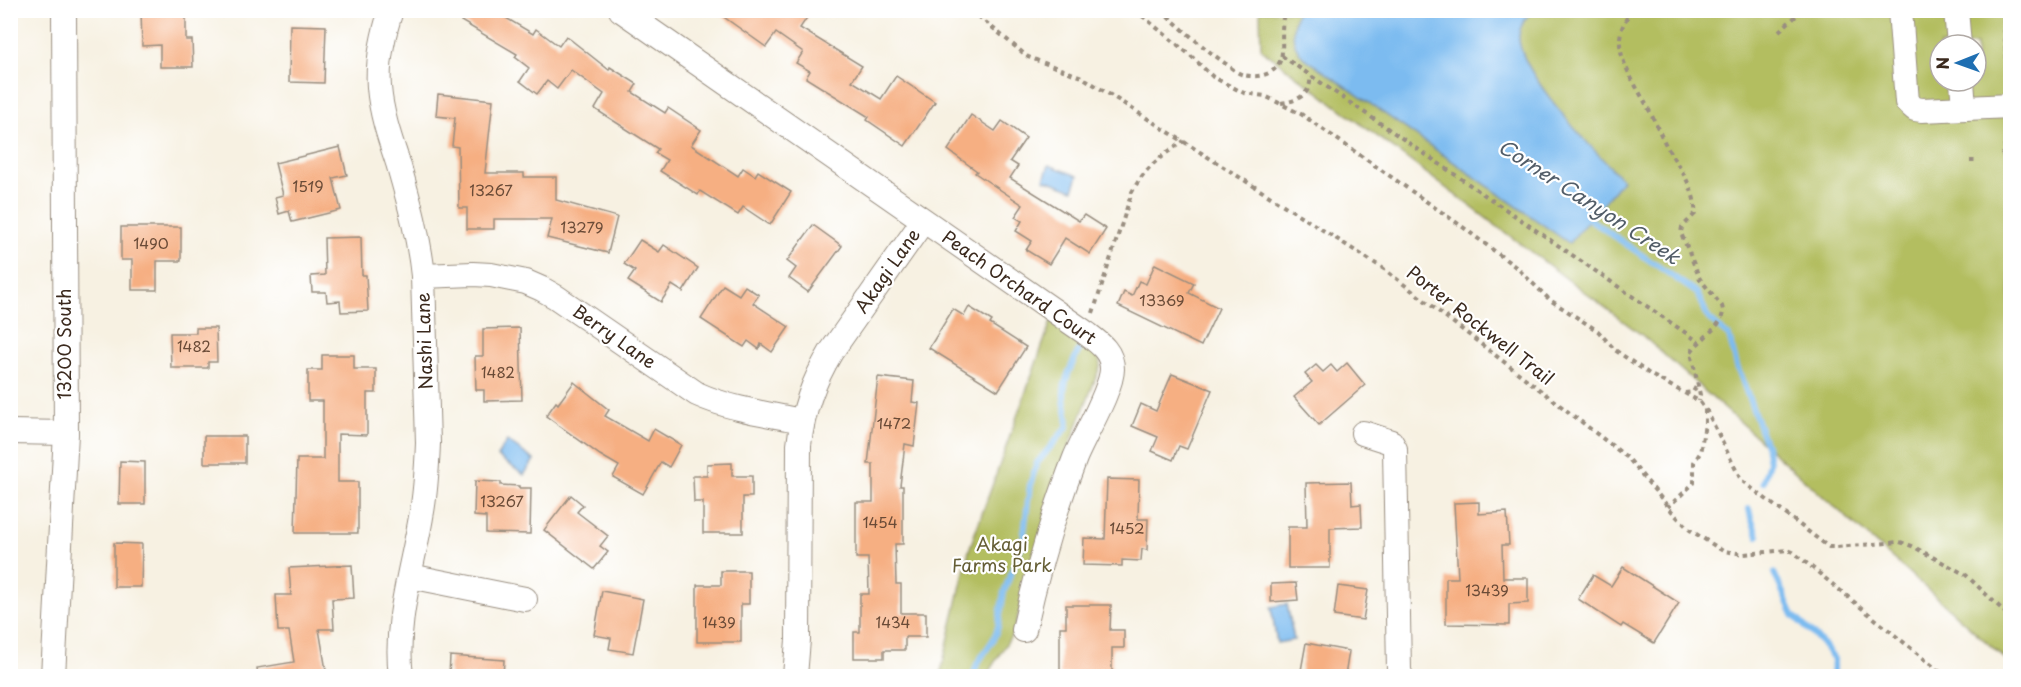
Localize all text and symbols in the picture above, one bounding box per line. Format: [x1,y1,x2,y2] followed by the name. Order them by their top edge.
[1928,33,1988,93] north arrow
[1930,57,1954,70] text: N
[1493,131,1687,272] water label: Corner Canyon Creek
[292,174,324,197] house number: 1519
[469,178,513,201] house number: 13267
[561,215,603,238] house number: 13279
[847,222,926,318] street label: Akagi Lane
[937,223,1103,350] street label: Peach Orchard Court
[133,231,169,254] house number: 1490
[1402,259,1560,391] street label: Porter Rockwell Trail
[50,288,77,400] street label: 13200 South
[1139,288,1185,311] house number: 13369
[408,292,439,390] street label: Nashi Lane
[567,297,662,375] street label: Berry Lane
[177,334,211,357] house number: 1482
[481,360,515,383] house number: 1482
[877,411,911,434] house number: 1472
[480,489,524,512] house number: 13267
[862,510,898,533] house number: 1454
[1109,516,1145,539] house number: 1452
[952,530,1052,578] park label: Akagi Farms Park
[1465,578,1509,601] house number: 13439
[702,610,736,633] house number: 1439
[875,610,911,633] house number: 1434

